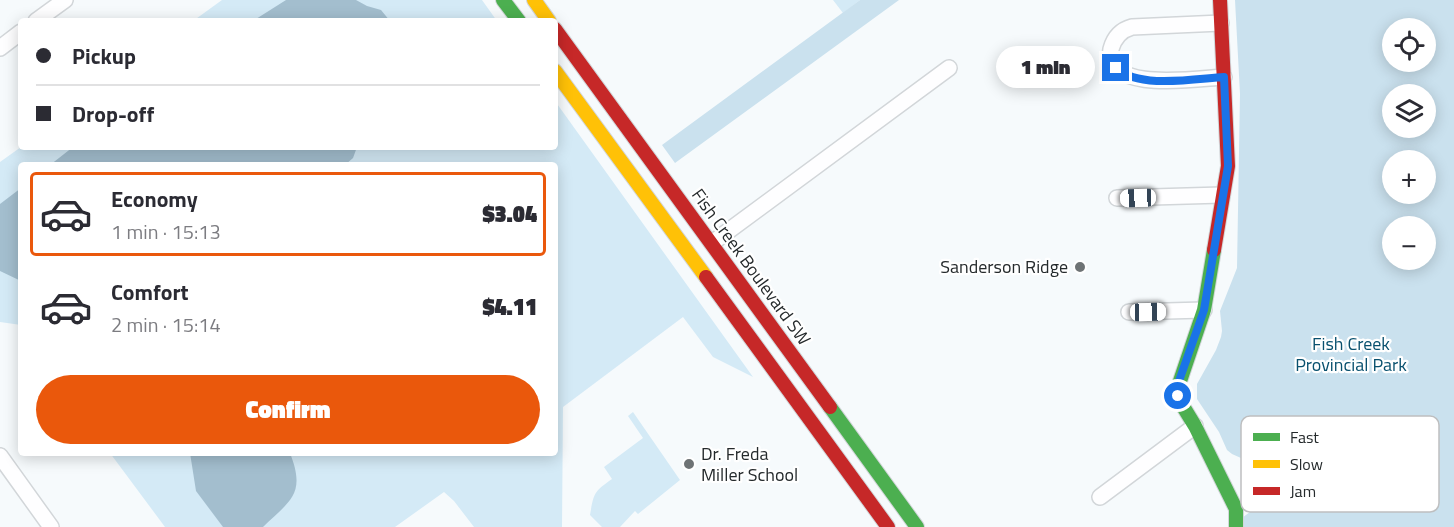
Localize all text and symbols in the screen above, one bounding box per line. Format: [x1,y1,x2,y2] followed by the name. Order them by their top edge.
[1382,18,1436,270] map controls
[1382,18,1436,72] button: locate
[72,39,136,73] text: Pickup
[996,47,1095,89] callout: 1 min
[1021,51,1070,82] text: 1 min
[1102,54,1129,81] route end
[1382,84,1436,138] button: layers
[72,97,154,131] text: Drop-off
[1382,150,1436,204] button: +
[111,182,198,216] text: Economy
[685,183,818,351] street label: Fish Creek Boulevard SW
[39,187,93,241] icon: car
[1120,188,1156,208] car
[482,197,537,231] text: $3.04
[111,216,221,247] text: 1 min · 15:13
[1382,216,1436,270] button: −
[940,253,1068,280] place label: Sanderson Ridge
[1073,260,1087,274] marker: Sanderson Ridge
[111,275,189,309] text: Comfort
[39,280,93,334] icon: car
[482,290,537,324] text: $4.11
[1130,303,1166,321] car
[111,309,221,340] text: 2 min · 15:14
[1295,330,1407,378] park label: Fish Creek Provincial Park
[36,375,540,444] button: Confirm
[1164,382,1191,409] route start
[1241,416,1439,512] legend
[1290,425,1319,449] text: Fast
[701,440,798,488] place label: Dr. Freda Miller School
[1290,452,1323,476] text: Slow
[682,457,696,471] marker: Dr. Freda Miller School
[1290,479,1316,503] text: Jam

